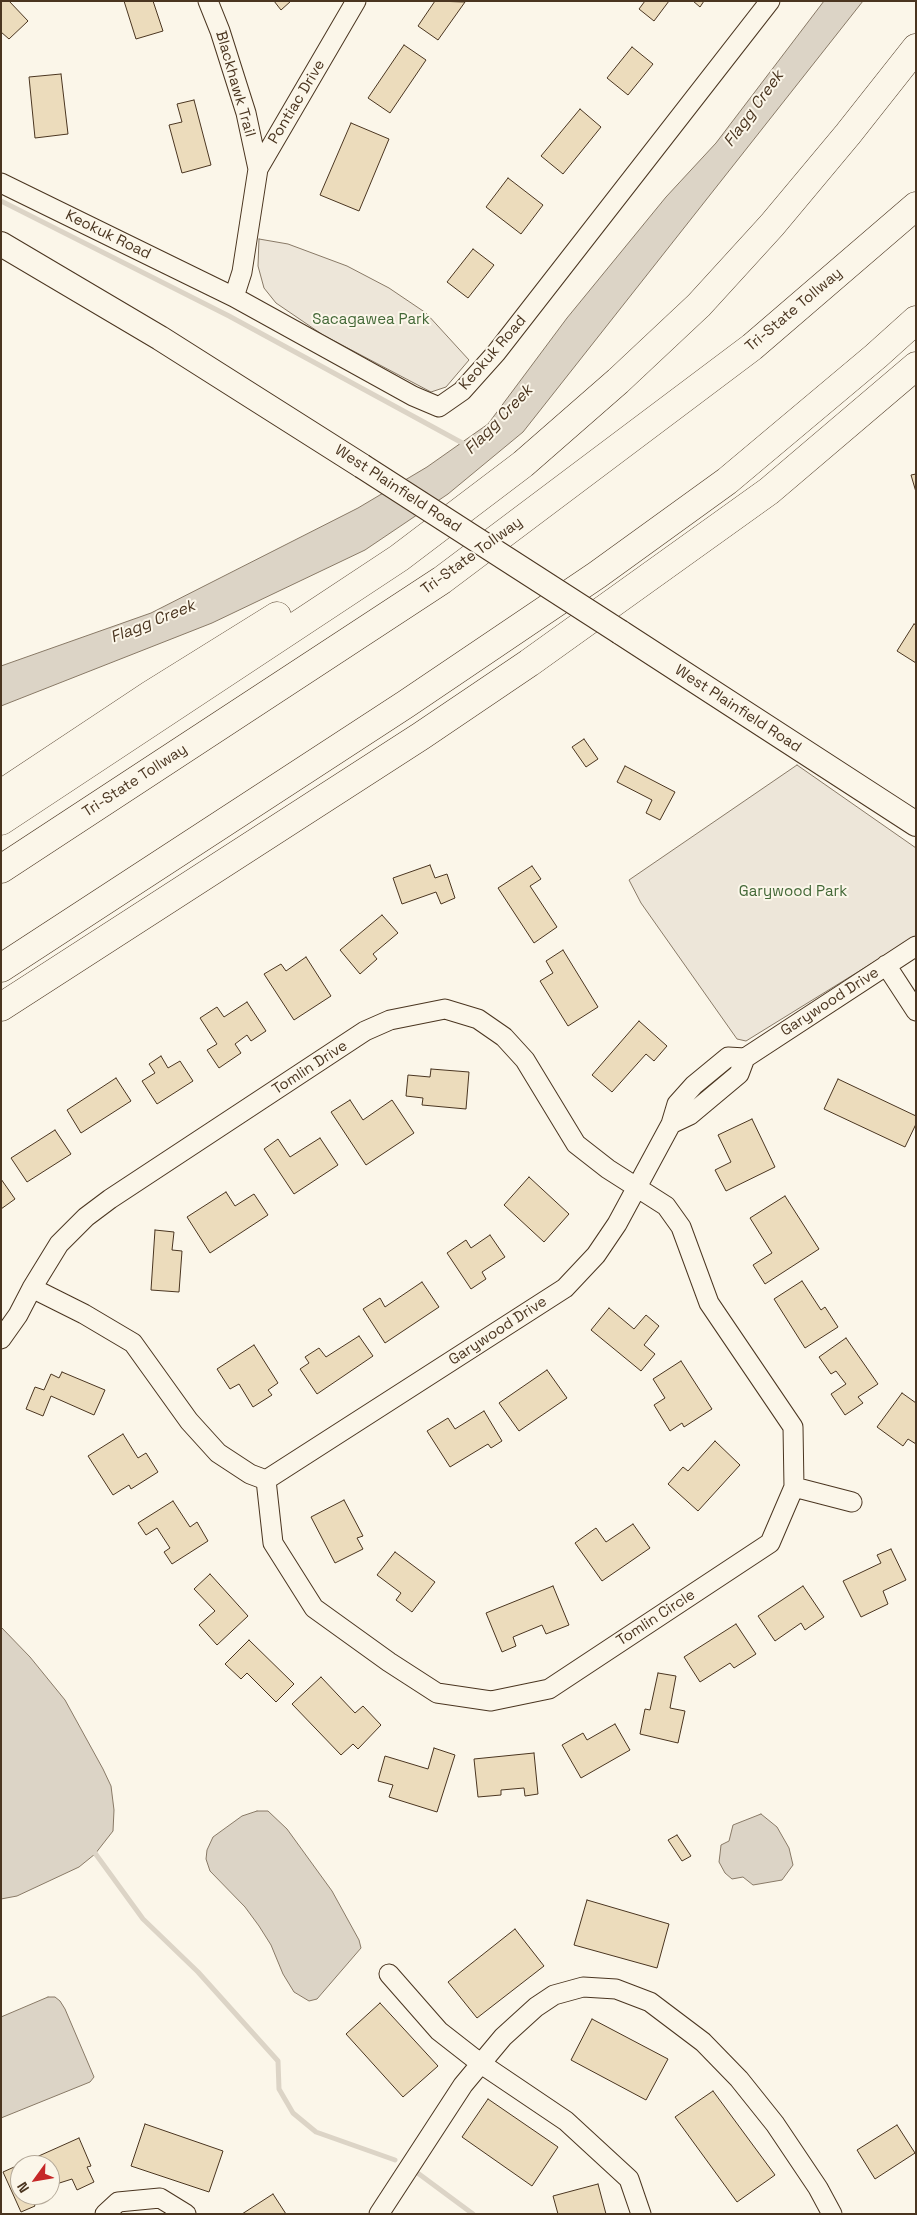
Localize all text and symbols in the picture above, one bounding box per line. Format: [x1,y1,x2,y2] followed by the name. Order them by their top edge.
[211,29,259,139] street label: Blackhawk Trail
[265,57,329,147] street label: Pontiac Drive
[720,67,788,151] water label: Flagg Creek
[62,207,154,263] street label: Keokuk Road
[742,264,846,356] street label: Tri-State Tollway
[312,311,430,329] park label: Sacagawea Park
[456,312,530,394] street label: Keokuk Road
[461,381,537,459] water label: Flagg Creek
[331,441,465,537] street label: West Plainfield Road
[418,513,526,599] street label: Tri-State Tollway
[108,596,198,648] water label: Flagg Creek
[671,661,805,757] street label: West Plainfield Road
[79,741,191,821] street label: Tri-State Tollway
[739,883,847,901] park label: Garywood Park
[778,964,882,1040] street label: Garywood Drive
[269,1037,351,1099] street label: Tomlin Drive
[446,1293,550,1369] street label: Garywood Drive
[613,1586,699,1650] street label: Tomlin Circle
[10,2155,60,2205] north arrow
[13,2179,33,2196] text: N

